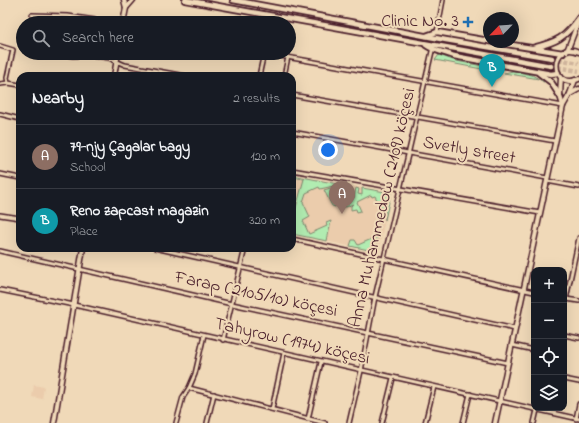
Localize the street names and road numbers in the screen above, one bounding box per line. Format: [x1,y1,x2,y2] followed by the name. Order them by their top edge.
[343,86,423,330] street label: Anna Muhammedow (2109) köçesi
[421,130,517,172] street label: Svetly street
[171,265,340,325] street label: Farap (2105/10) köçesi
[212,311,372,373] street label: Tahyrow (1974) köçesi

